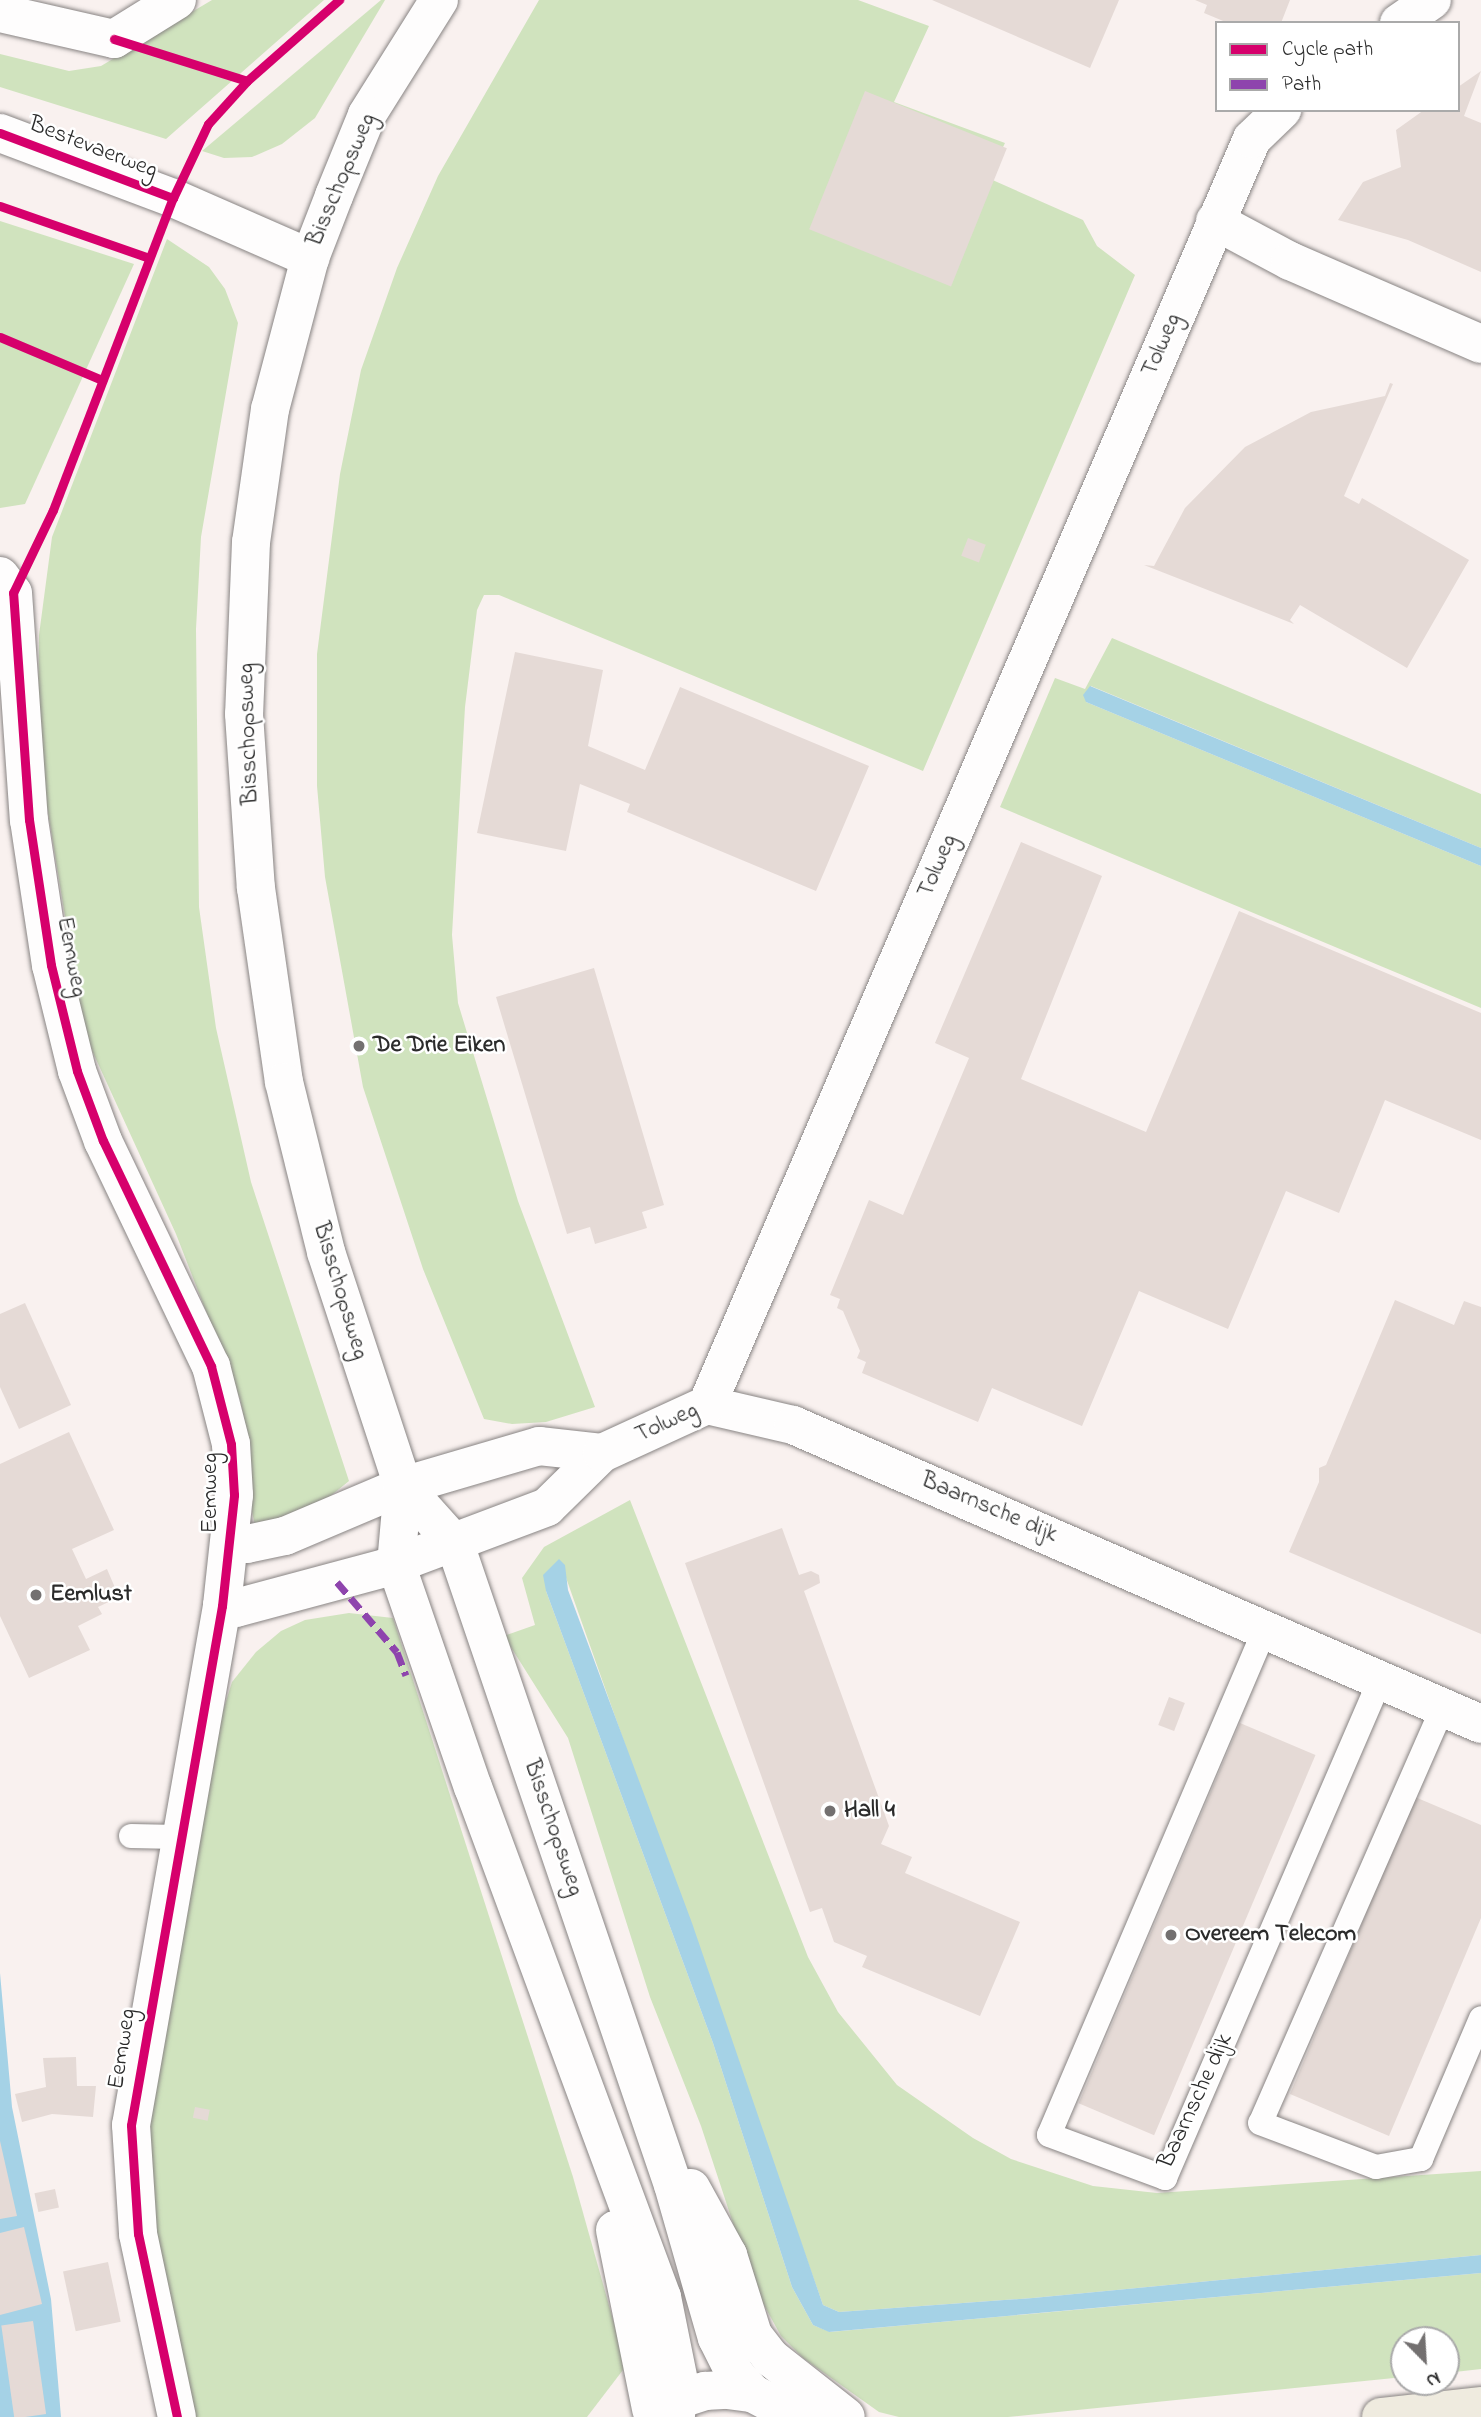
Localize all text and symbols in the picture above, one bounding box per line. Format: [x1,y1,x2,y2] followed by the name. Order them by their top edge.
[1215,21,1460,112] legend
[1282,35,1373,65] text: Cycle path
[1282,70,1321,100] text: Path
[301,109,383,251] street label: Bisschopsweg
[25,110,161,186] street label: Bestevaerweg
[1136,309,1188,381] street label: Tolweg
[232,663,266,805] street label: Bisschopsweg
[912,830,964,902] street label: Tolweg
[49,914,93,1000] street label: Eemweg
[373,1032,505,1060] place label: De Drie Eiken
[351,1038,367,1054] marker: De Drie Eiken
[305,1219,375,1363] street label: Bisschopsweg
[631,1396,703,1450] street label: Tolweg
[197,1452,225,1534] street label: Eemweg
[916,1466,1062,1550] street label: Baarnsche dijk
[50,1581,132,1609] place label: Eemlust
[28,1587,44,1603] marker: Eemlust
[516,1756,590,1900] street label: Bisschopsweg
[844,1797,895,1825] place label: Hall 4
[822,1803,838,1819] marker: Hall 4
[1185,1921,1356,1949] place label: Overeem Telecom
[1163,1927,1179,1943] marker: Overeem Telecom
[102,2007,144,2091] street label: Eemweg
[1152,2029,1240,2173] street label: Baarnsche dijk
[1390,2326,1460,2396] north arrow
[1422,2364,1444,2394] text: N

